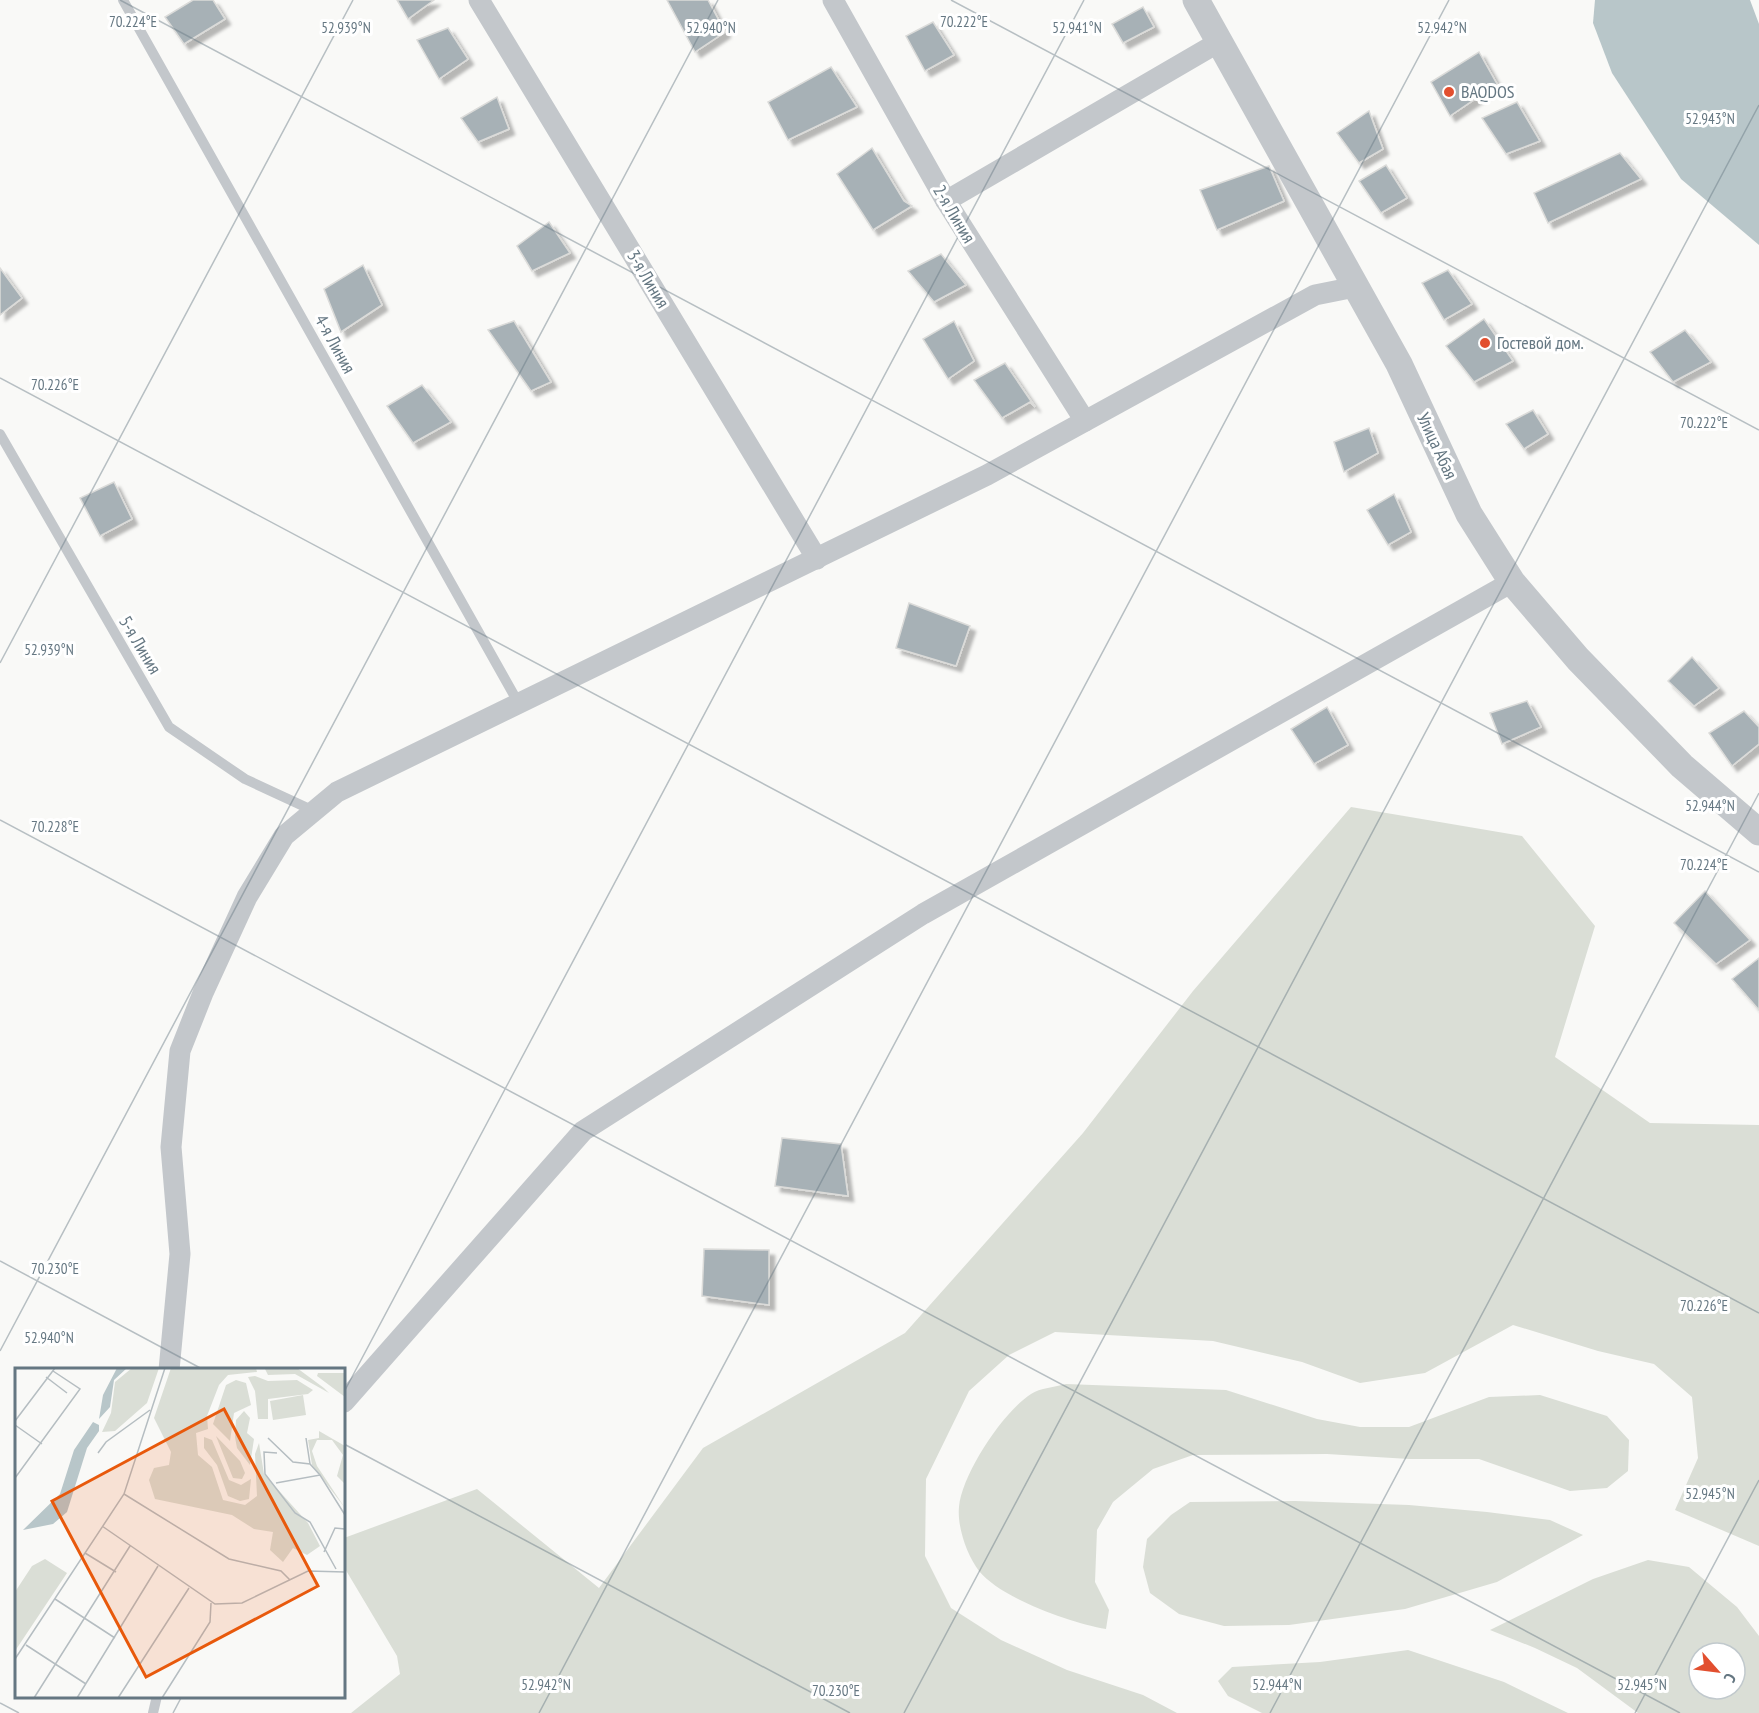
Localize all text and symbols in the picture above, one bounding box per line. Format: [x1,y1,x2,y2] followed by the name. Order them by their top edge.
[109,12,157,31] text: 70.224°E
[940,12,988,31] text: 70.222°E
[321,18,371,37] text: 52.939°N
[686,18,736,37] text: 52.940°N
[1052,18,1102,37] text: 52.941°N
[1417,18,1467,37] text: 52.942°N
[1461,80,1515,103] place label: BAQDOS
[1442,85,1456,99] marker: BAQDOS
[1685,109,1735,128] text: 52.943°N
[928,180,981,247] street label: 2-я Линия
[622,245,675,312] street label: 3-я Линия
[310,310,361,377] street label: 4-я Линия
[1497,331,1584,354] place label: Гостевой дом.
[1478,336,1492,350] marker: Гостевой дом.
[31,375,79,394] text: 70.226°E
[1412,409,1463,483] street label: Улица Абая
[1680,413,1728,432] text: 70.222°E
[114,611,167,678] street label: 5-я Линия
[24,640,74,659] text: 52.939°N
[1685,796,1735,815] text: 52.944°N
[31,817,79,836] text: 70.228°E
[1680,855,1728,874] text: 70.224°E
[31,1259,79,1278] text: 70.230°E
[1680,1296,1728,1315] text: 70.226°E
[24,1328,74,1347] text: 52.940°N
[15,1368,345,1698] inset map
[1685,1484,1735,1503] text: 52.945°N
[1687,1641,1747,1701] north arrow
[1719,1670,1741,1687] text: С
[521,1675,571,1694] text: 52.942°N
[1252,1675,1302,1694] text: 52.944°N
[1617,1675,1667,1694] text: 52.945°N
[812,1681,860,1700] text: 70.230°E

